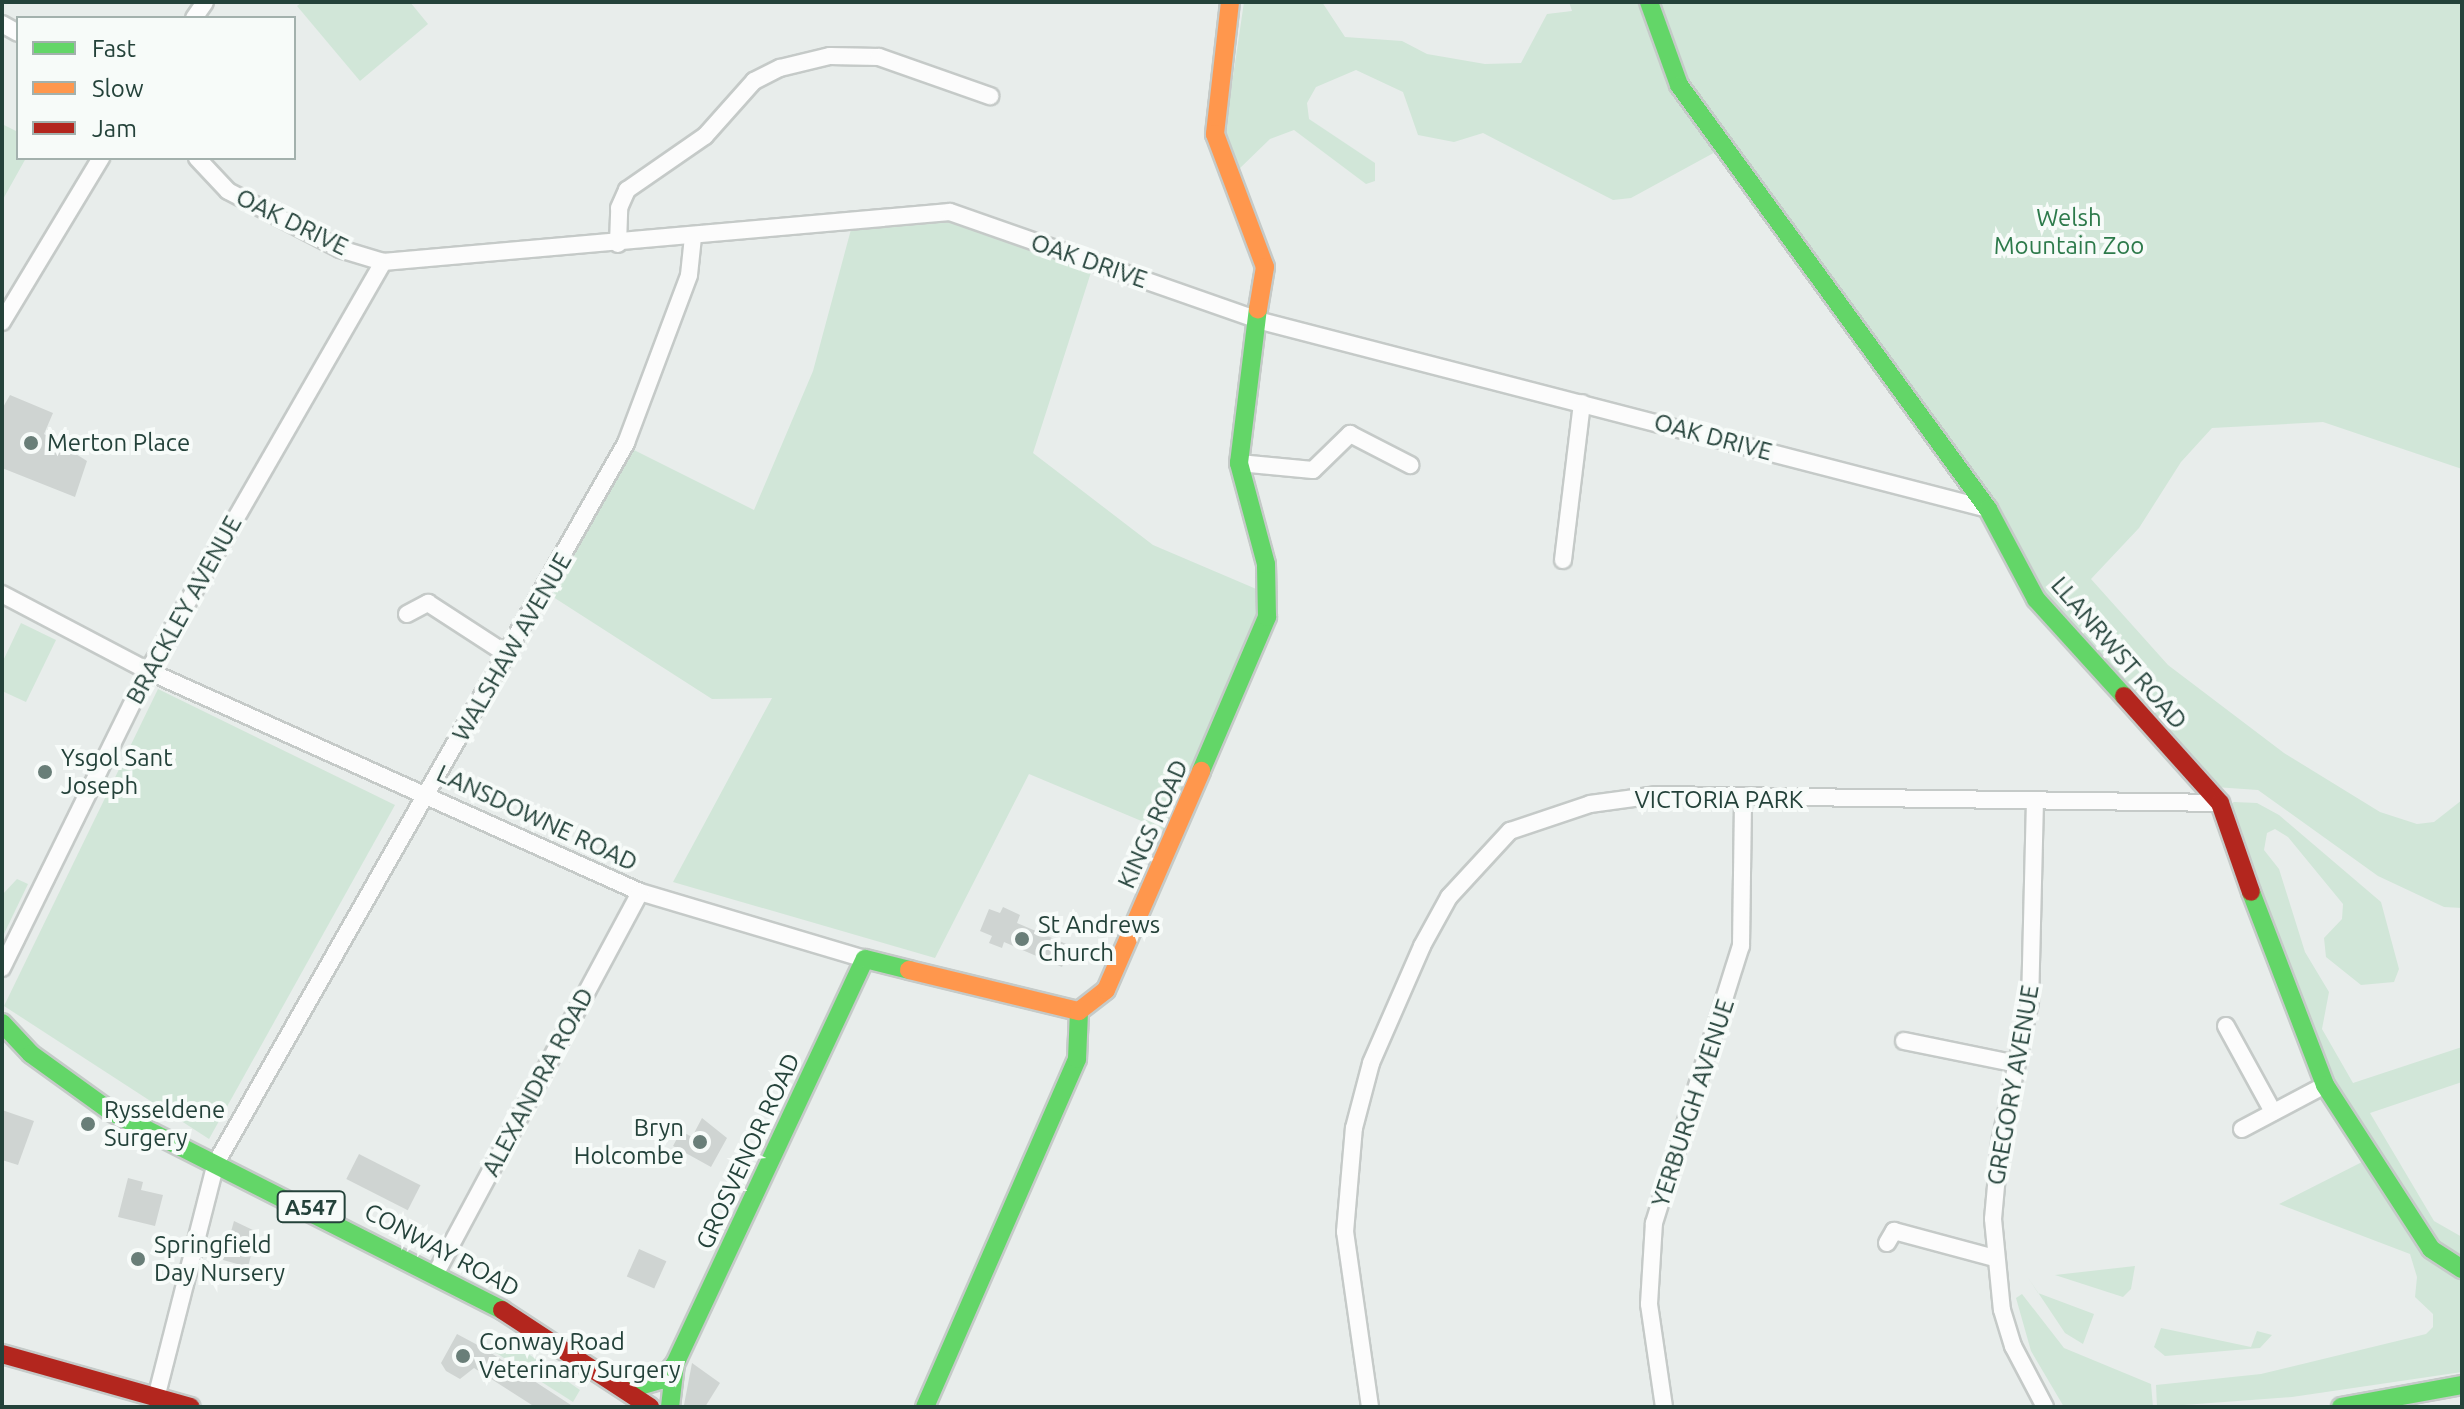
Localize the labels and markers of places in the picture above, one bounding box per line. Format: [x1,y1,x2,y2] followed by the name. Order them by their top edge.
[47,429,190,457] place label: Merton Place
[22,434,40,452] marker: Merton Place
[61,744,173,800] place label: Ysgol Sant Joseph
[36,763,54,781] marker: Ysgol Sant Joseph
[1038,911,1160,967] place label: St Andrews Church
[1013,930,1031,948] marker: St Andrews Church
[104,1096,225,1152] place label: Rysseldene Surgery
[574,1114,684,1170] place label: Bryn Holcombe
[79,1115,97,1133] marker: Rysseldene Surgery
[691,1133,709,1151] marker: Bryn Holcombe
[154,1231,285,1287] place label: Springfield Day Nursery
[129,1250,147,1268] marker: Springfield Day Nursery
[479,1328,681,1384] place label: Conway Road Veterinary Surgery
[454,1347,472,1365] marker: Conway Road Veterinary Surgery

